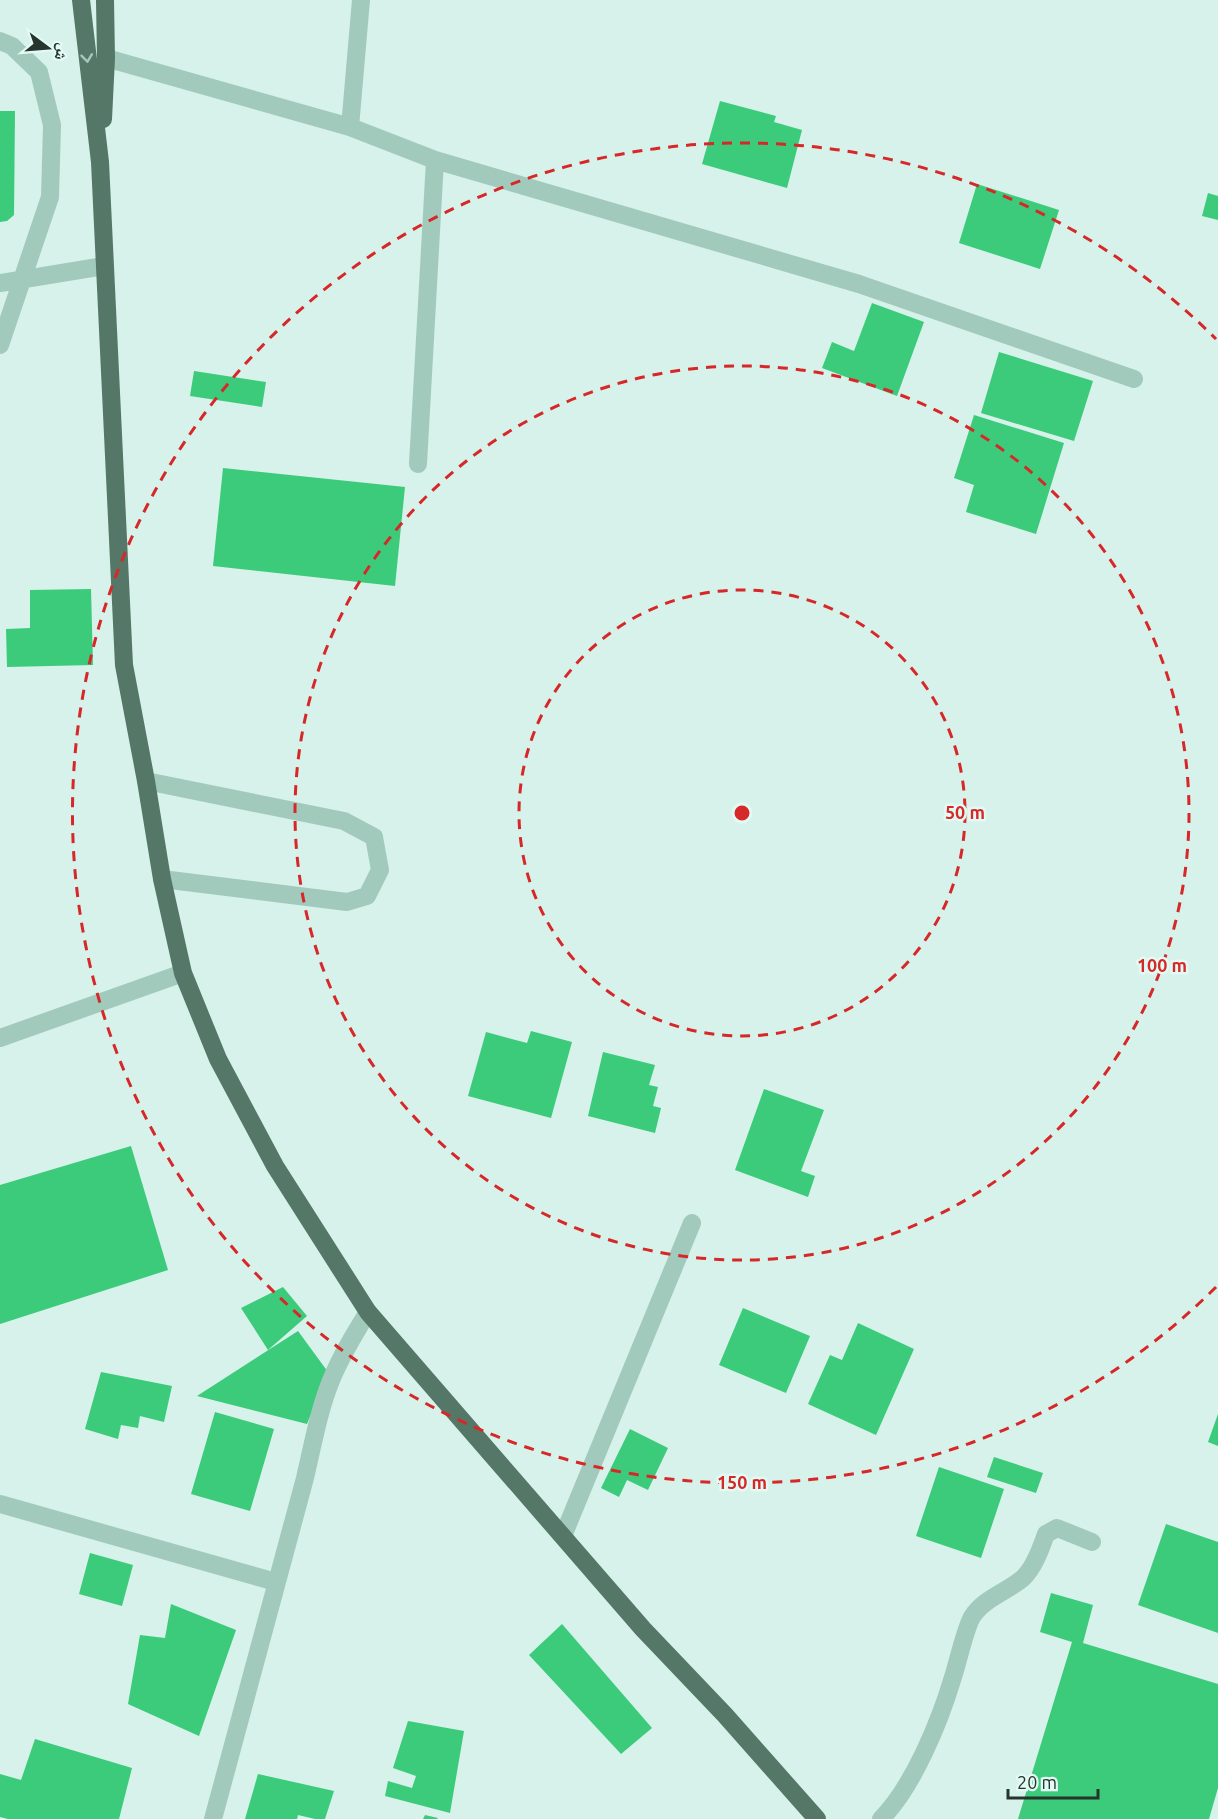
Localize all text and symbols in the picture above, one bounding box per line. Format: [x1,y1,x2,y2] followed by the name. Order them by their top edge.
[18,18,78,78] north arrow
[50,41,73,63] text: ش
[80,54,93,63] one-way arrow
[945,802,985,822] text: 50 m
[732,803,752,823] centre of rings
[1137,955,1187,975] text: 100 m
[717,1472,767,1492] text: 150 m
[1008,1762,1098,1800] scale bar
[1017,1772,1057,1792] text: 20 m

